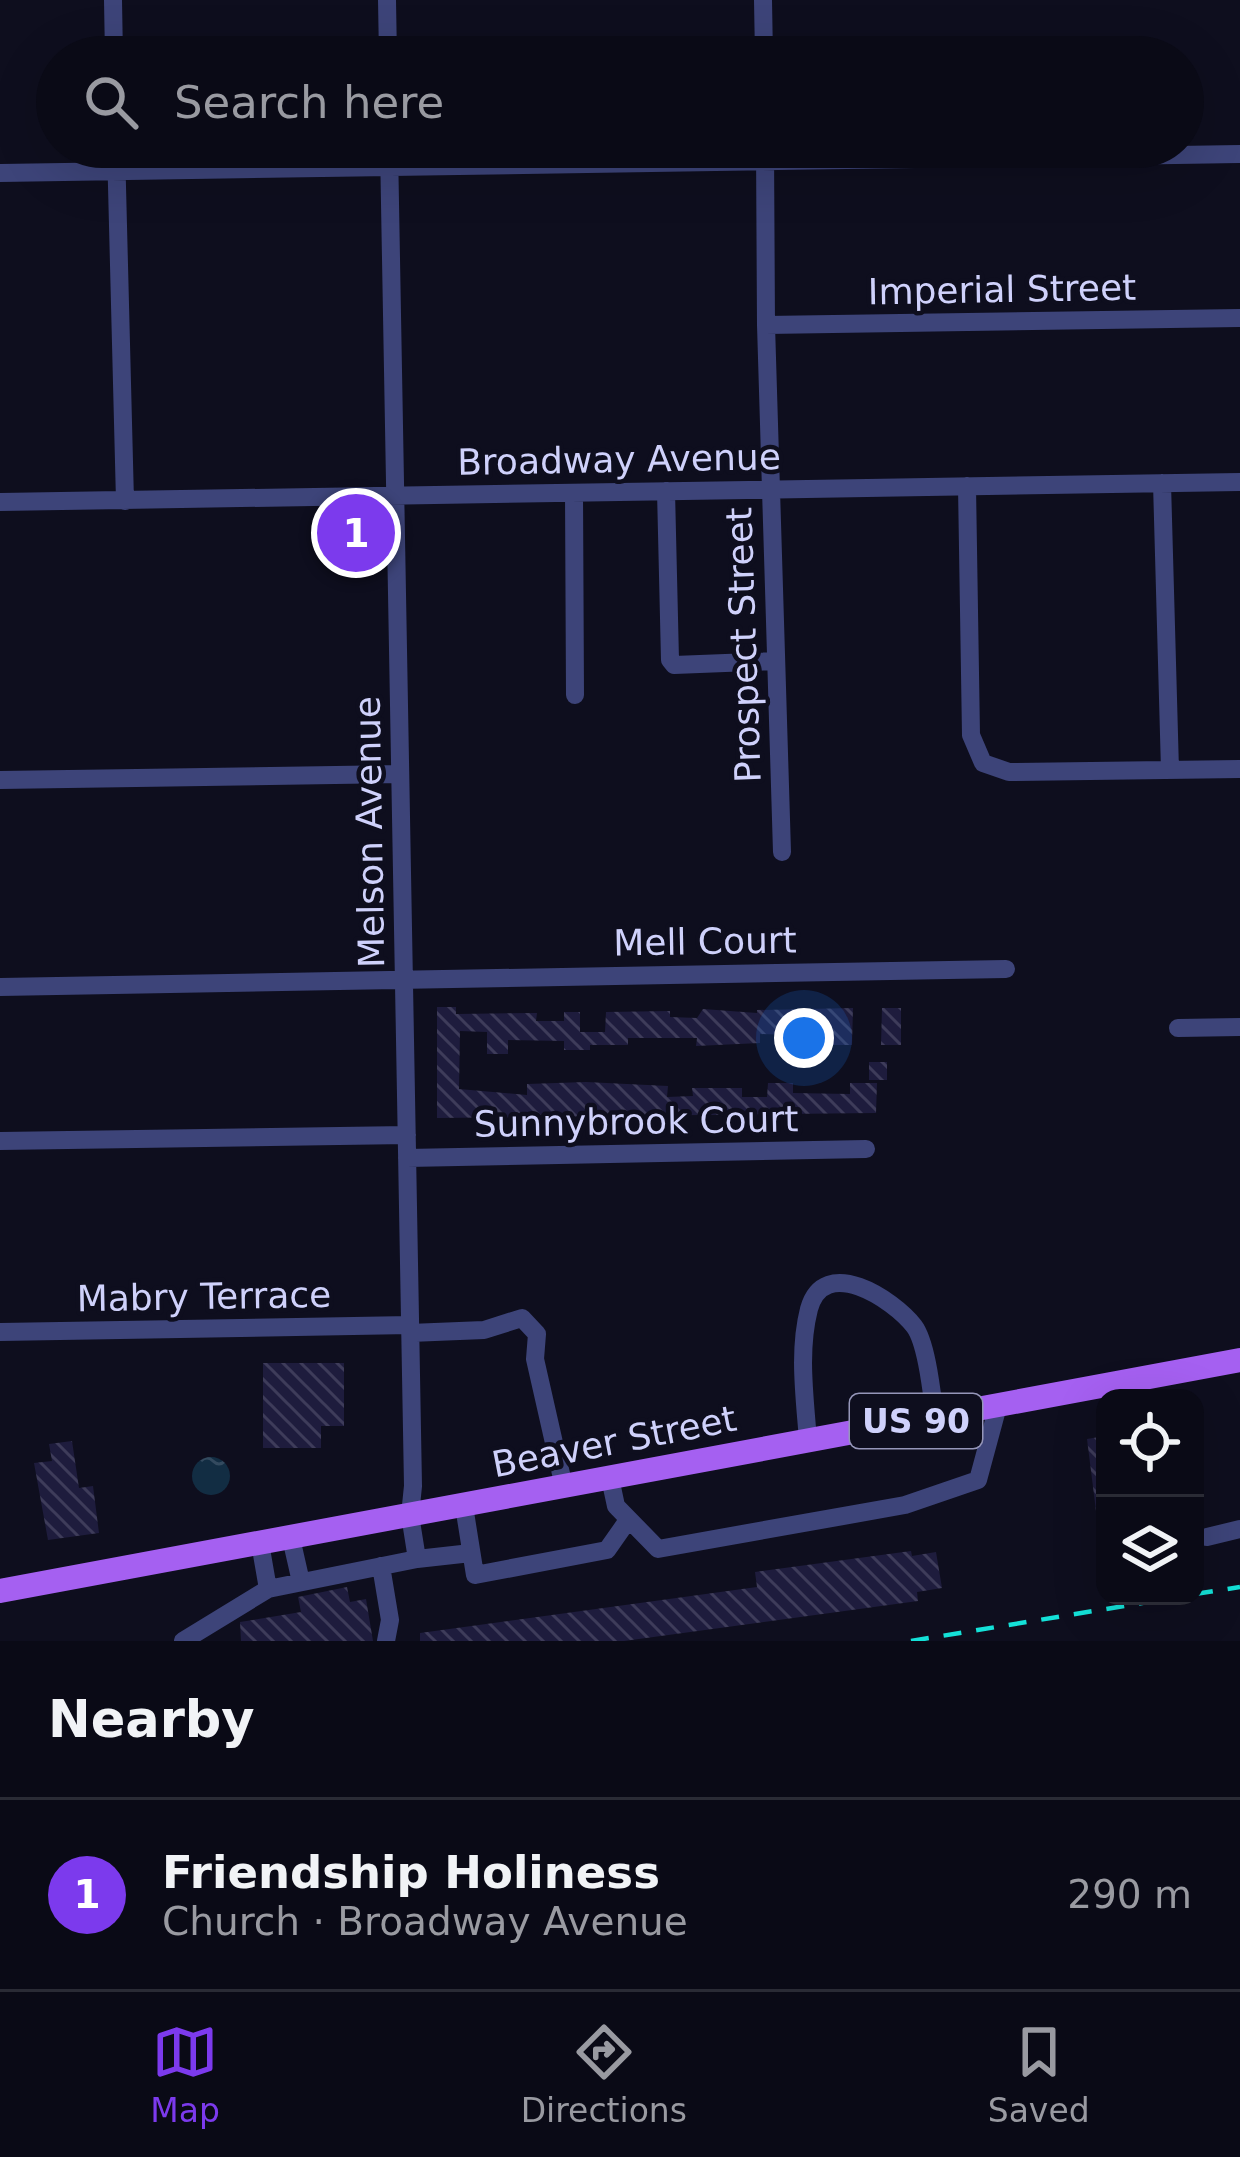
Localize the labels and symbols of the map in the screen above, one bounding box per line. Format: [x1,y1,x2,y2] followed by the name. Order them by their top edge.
[867,267,1137,312] street label: Imperial Street
[457,436,781,483] street label: Broadway Avenue
[317,488,395,578] pin: 1
[718,507,769,783] street label: Prospect Street
[347,696,392,968] street label: Melson Avenue
[613,919,797,964] street label: Mell Court
[774,1008,834,1068] your location
[473,1098,799,1145] street label: Sunnybrook Court
[76,1274,332,1319] street label: Mabry Terrace
[850,1394,982,1448] road number: US 90
[488,1398,740,1485] street label: Beaver Street

